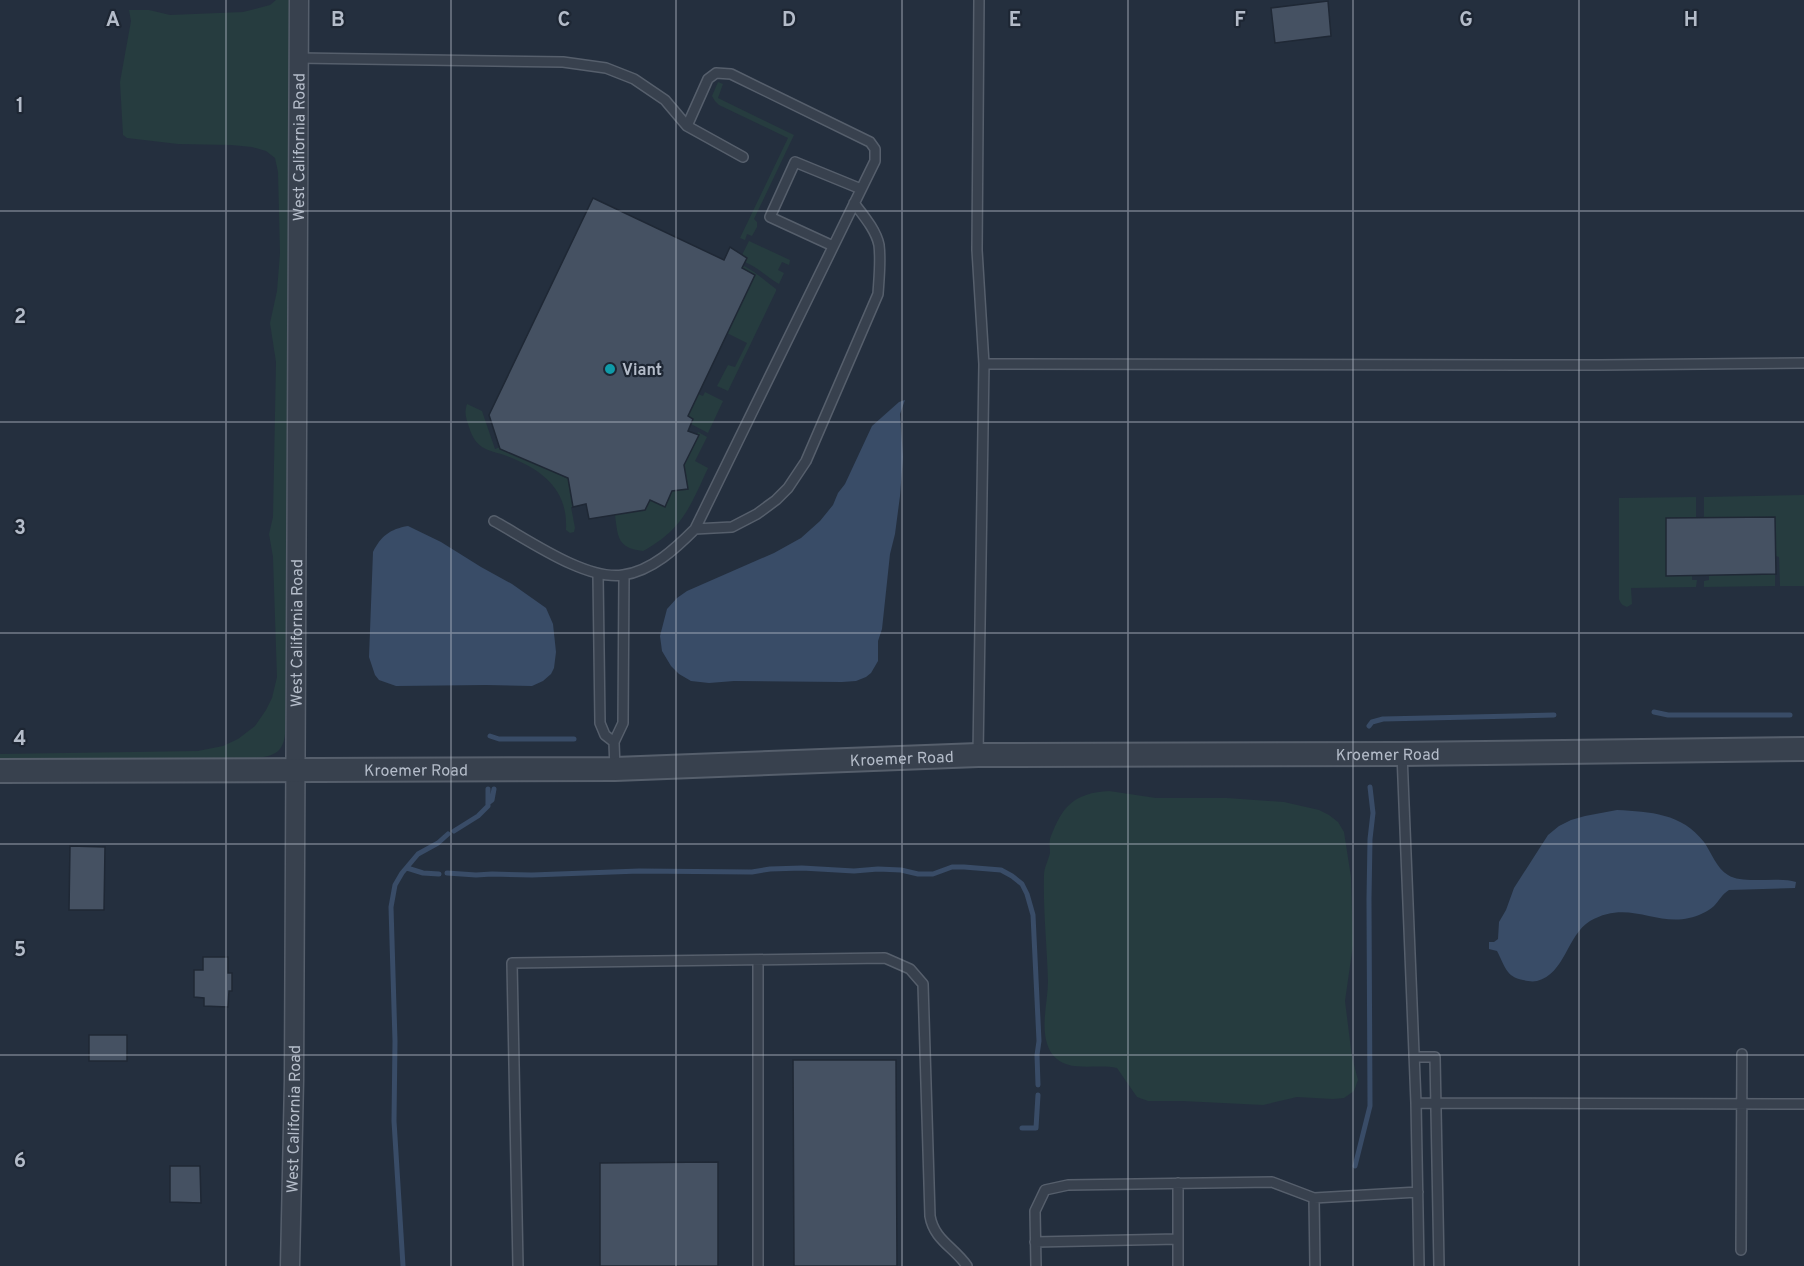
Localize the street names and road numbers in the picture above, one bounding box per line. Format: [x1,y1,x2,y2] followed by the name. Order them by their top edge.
[290,73,311,221] street label: West California Road
[288,559,308,707] street label: West California Road
[1336,746,1440,766] street label: Kroemer Road
[850,748,954,772] street label: Kroemer Road
[364,761,468,782] street label: Kroemer Road
[284,1045,306,1193] street label: West California Road

